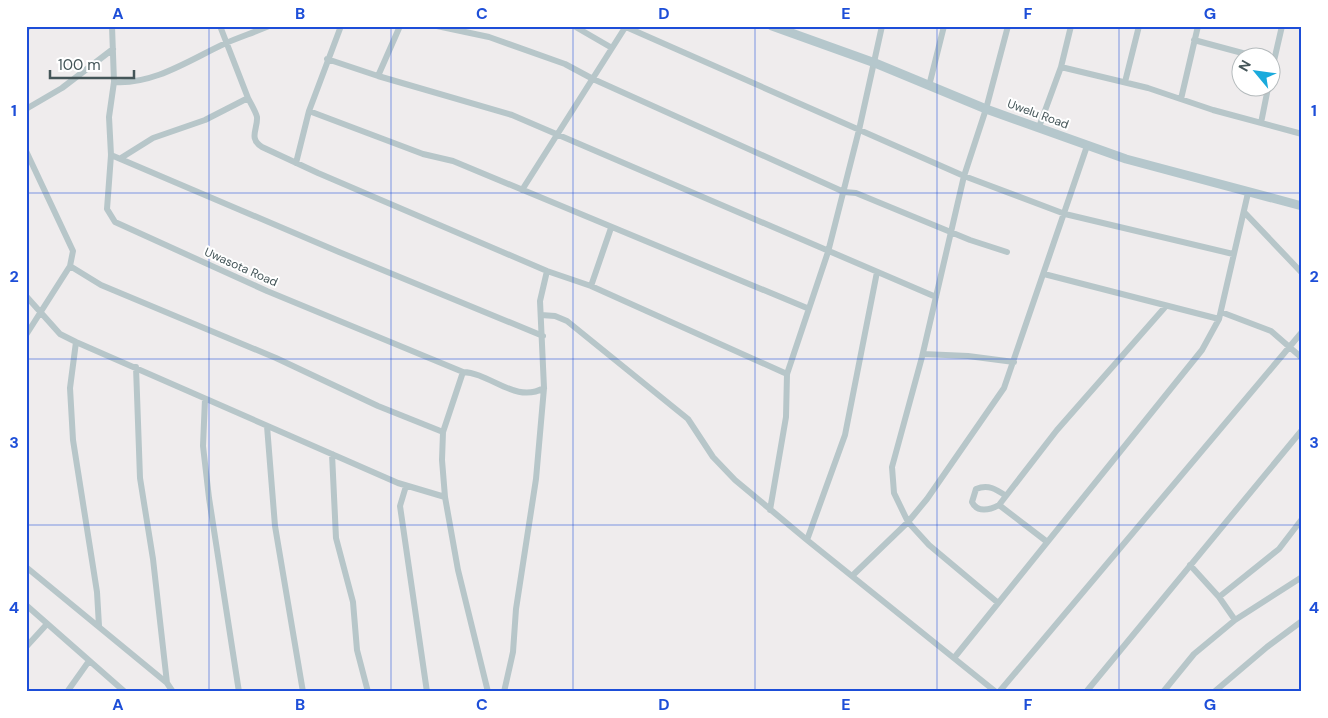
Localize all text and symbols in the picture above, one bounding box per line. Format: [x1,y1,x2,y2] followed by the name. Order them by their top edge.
[112,3,124,24] text: A
[295,3,305,24] text: B
[476,3,488,24] text: C
[658,3,670,24] text: D
[841,3,851,24] text: E
[1024,3,1033,24] text: F
[1204,3,1216,24] text: G
[50,48,134,80] scale bar
[1230,48,1280,98] north arrow
[58,55,101,75] text: 100 m
[1234,57,1255,75] text: N
[1005,95,1071,133] street label: Uwelu Road
[11,100,17,121] text: 1
[1311,100,1317,121] text: 1
[202,244,280,290] street label: Uwasota Road
[9,266,19,287] text: 2
[1309,266,1319,287] text: 2
[9,432,19,453] text: 3
[1309,432,1319,453] text: 3
[9,597,19,618] text: 4
[1309,597,1319,618] text: 4
[112,694,124,715] text: A
[295,694,305,715] text: B
[476,694,488,715] text: C
[658,694,670,715] text: D
[841,694,851,715] text: E
[1024,694,1033,715] text: F
[1204,694,1216,715] text: G

